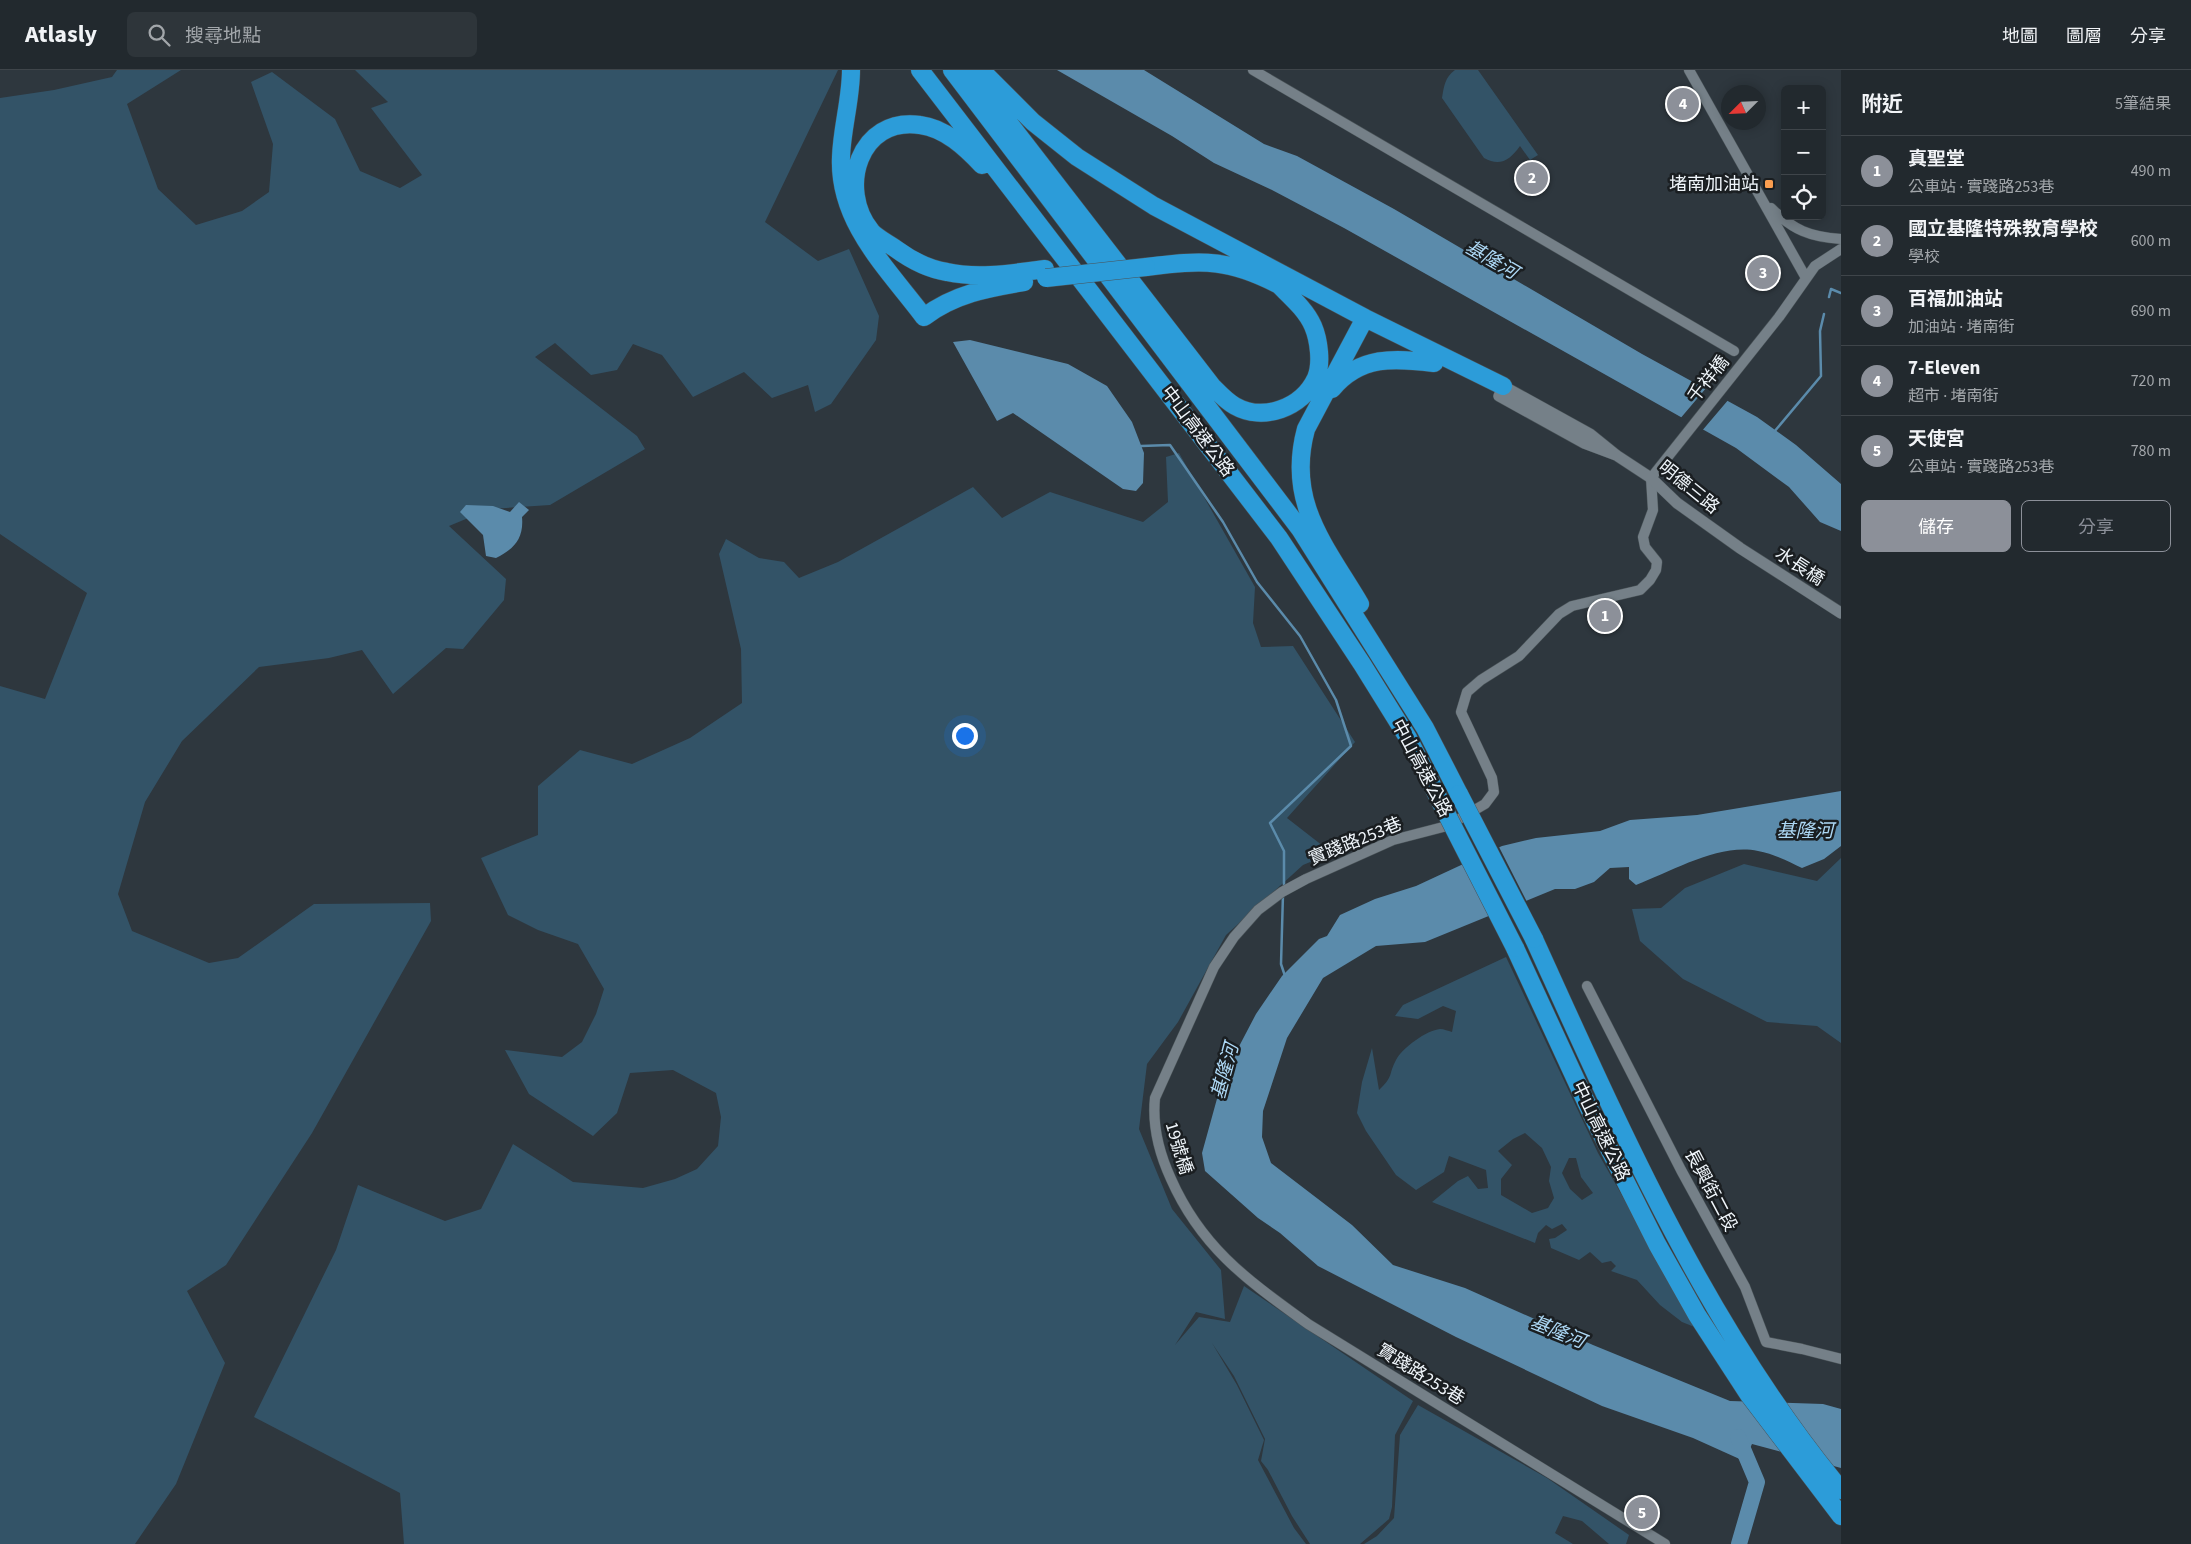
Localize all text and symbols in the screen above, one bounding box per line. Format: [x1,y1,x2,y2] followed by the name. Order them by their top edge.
[127,12,477,57] search box
[25,17,97,52] text: Atlasly
[145,21,173,49] icon: search
[185,23,261,50] text: 搜尋地點
[2002,24,2038,49] text: 地圖
[2066,24,2102,49] text: 圖層
[2130,24,2166,49] text: 分享
[1667,85,1699,123] pin: 4
[1721,85,1766,130] north arrow
[1781,85,1826,220] map controls
[1781,85,1826,130] button: +
[1861,89,1903,119] text: 附近
[2115,93,2171,115] text: 5筆結果
[1781,130,1826,175] button: −
[1908,146,1965,173] text: 真聖堂
[1516,159,1548,197] pin: 2
[1873,160,1881,182] text: 1
[2131,160,2171,182] text: 490 m
[1669,172,1759,197] place label: 堵南加油站
[1781,175,1826,220] button: locate
[1908,176,2054,198] text: 公車站 · 實踐路253巷
[1763,178,1775,190] marker: 堵南加油站
[1908,216,2098,243] text: 國立基隆特殊教育學校
[1873,230,1881,252] text: 2
[2131,230,2171,252] text: 600 m
[1460,234,1526,288] water label: 基隆河
[1908,246,1940,268] text: 學校
[1747,254,1779,292] pin: 3
[1908,286,2003,313] text: 百福加油站
[1873,300,1881,322] text: 3
[2131,300,2171,322] text: 690 m
[1908,316,2014,338] text: 加油站 · 堵南街
[1682,350,1735,408] street label: 千祥橋
[1908,355,1980,382] text: 7-Eleven
[1873,370,1881,392] text: 4
[2131,370,2171,392] text: 720 m
[1155,381,1240,482] street label: 中山高速公路
[1908,385,1998,407] text: 超市 · 堵南街
[1908,426,1965,453] text: 天使宮
[1873,440,1881,462] text: 5
[2131,440,2171,462] text: 780 m
[1653,455,1725,520] street label: 明德三路
[1908,456,2054,478] text: 公車站 · 實踐路253巷
[1861,500,2011,552] button: 儲存
[2021,500,2171,552] button: 分享
[1770,541,1829,592] street label: 水長橋
[1589,597,1621,635] pin: 1
[1385,715,1458,822] street label: 中山高速公路
[952,723,978,749] your location
[1305,811,1406,872] street label: 實踐路253巷
[1776,818,1837,845] water label: 基隆河
[1205,1037,1247,1102] water label: 基隆河
[1566,1077,1635,1185] street label: 中山高速公路
[1159,1119,1198,1178] street label: 19號橋
[1678,1145,1743,1236] street label: 長興街二段
[1526,1309,1593,1357] water label: 基隆河
[1372,1338,1469,1411] street label: 實踐路253巷
[1626,1494,1658,1532] pin: 5

